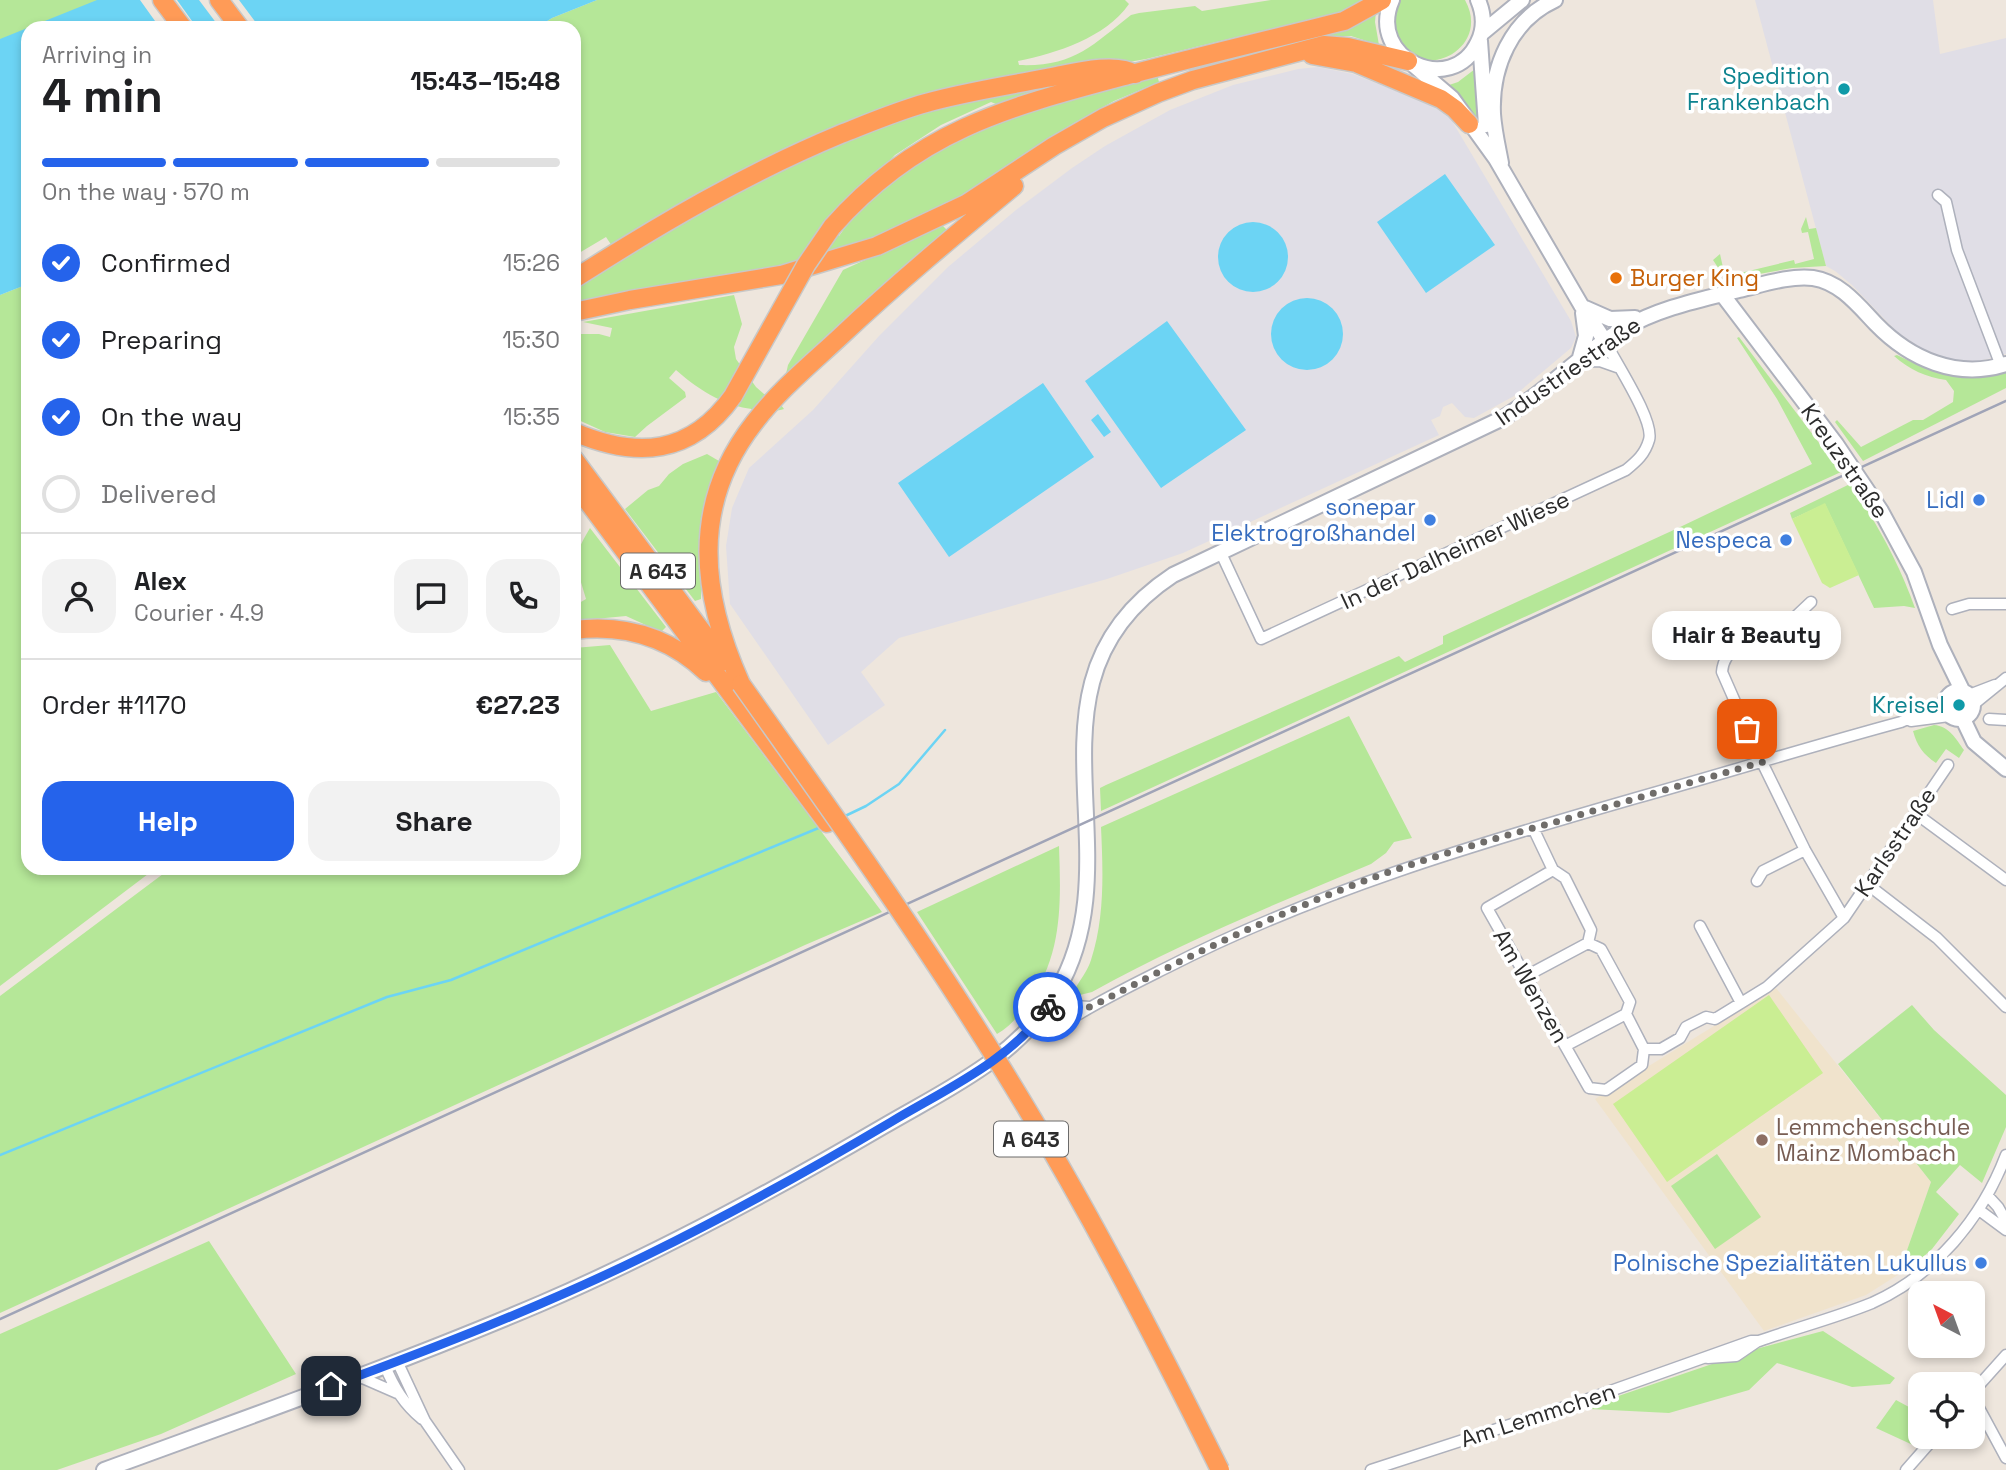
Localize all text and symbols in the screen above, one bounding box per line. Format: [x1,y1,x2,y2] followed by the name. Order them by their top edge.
[42,40,152,70] text: Arriving in
[1687,61,1830,117] place label: Spedition Frankenbach
[410,64,560,98] text: 15:43–15:48
[42,67,163,125] text: 4 min
[1836,81,1852,97] marker: Spedition Frankenbach
[42,177,250,207] text: On the way · 570 m
[42,244,80,282] icon: check
[101,246,231,280] text: Confirmed
[503,248,560,278] text: 15:26
[1630,263,1759,293] place label: Burger King
[1608,270,1624,286] marker: Burger King
[1489,310,1647,432] street label: Industriestraße
[42,321,80,359] icon: check
[101,323,222,357] text: Preparing
[502,325,560,355] text: 15:30
[42,398,80,436] icon: check
[1794,398,1896,524] street label: Kreuzstraße
[101,400,242,434] text: On the way
[503,402,560,432] text: 15:35
[101,477,217,511] text: Delivered
[1336,484,1574,616] street label: In der Dalheimer Wiese
[1926,485,1965,515] place label: Lidl
[1211,492,1416,548] place label: sonepar Elektrogroßhandel
[1971,492,1987,508] marker: Lidl
[1422,512,1438,528] marker: sonepar Elektrogroßhandel
[1676,525,1772,555] place label: Nespeca
[1778,532,1794,548] marker: Nespeca
[621,554,695,588] road number: A 643
[42,559,116,633] button: person
[394,559,468,633] button: chat
[486,559,560,633] button: phone
[134,564,187,598] text: Alex
[134,598,264,628] text: Courier · 4.9
[1652,610,1842,659] callout: Hair & Beauty
[1672,620,1821,650] text: Hair & Beauty
[42,688,187,722] text: Order #1170
[476,688,560,722] text: €27.23
[1872,690,1945,720] place label: Kreisel
[1951,697,1967,713] marker: Kreisel
[1717,699,1777,759] pin
[1728,710,1766,748] icon: bag
[42,781,294,861] button: Help
[308,781,560,861] button: Share
[1847,782,1943,902] street label: Karlsstraße
[1486,924,1576,1048] street label: Am Wenzen
[1013,972,1083,1042] courier
[1029,988,1067,1026] icon: bike
[1776,1112,1970,1168] place label: Lemmchenschule Mainz Mombach
[994,1122,1068,1156] road number: A 643
[1754,1132,1770,1148] marker: Lemmchenschule Mainz Mombach
[1613,1248,1967,1278] place label: Polnische Spezialitäten Lukullus
[1973,1255,1989,1271] marker: Polnische Spezialitäten Lukullus
[1908,1281,1984,1358] north arrow
[1908,1281,1985,1449] map controls
[301,1356,361,1416] pin
[312,1367,350,1405] icon: home
[1908,1372,1985,1449] button: locate
[1457,1376,1619,1454] street label: Am Lemmchen

